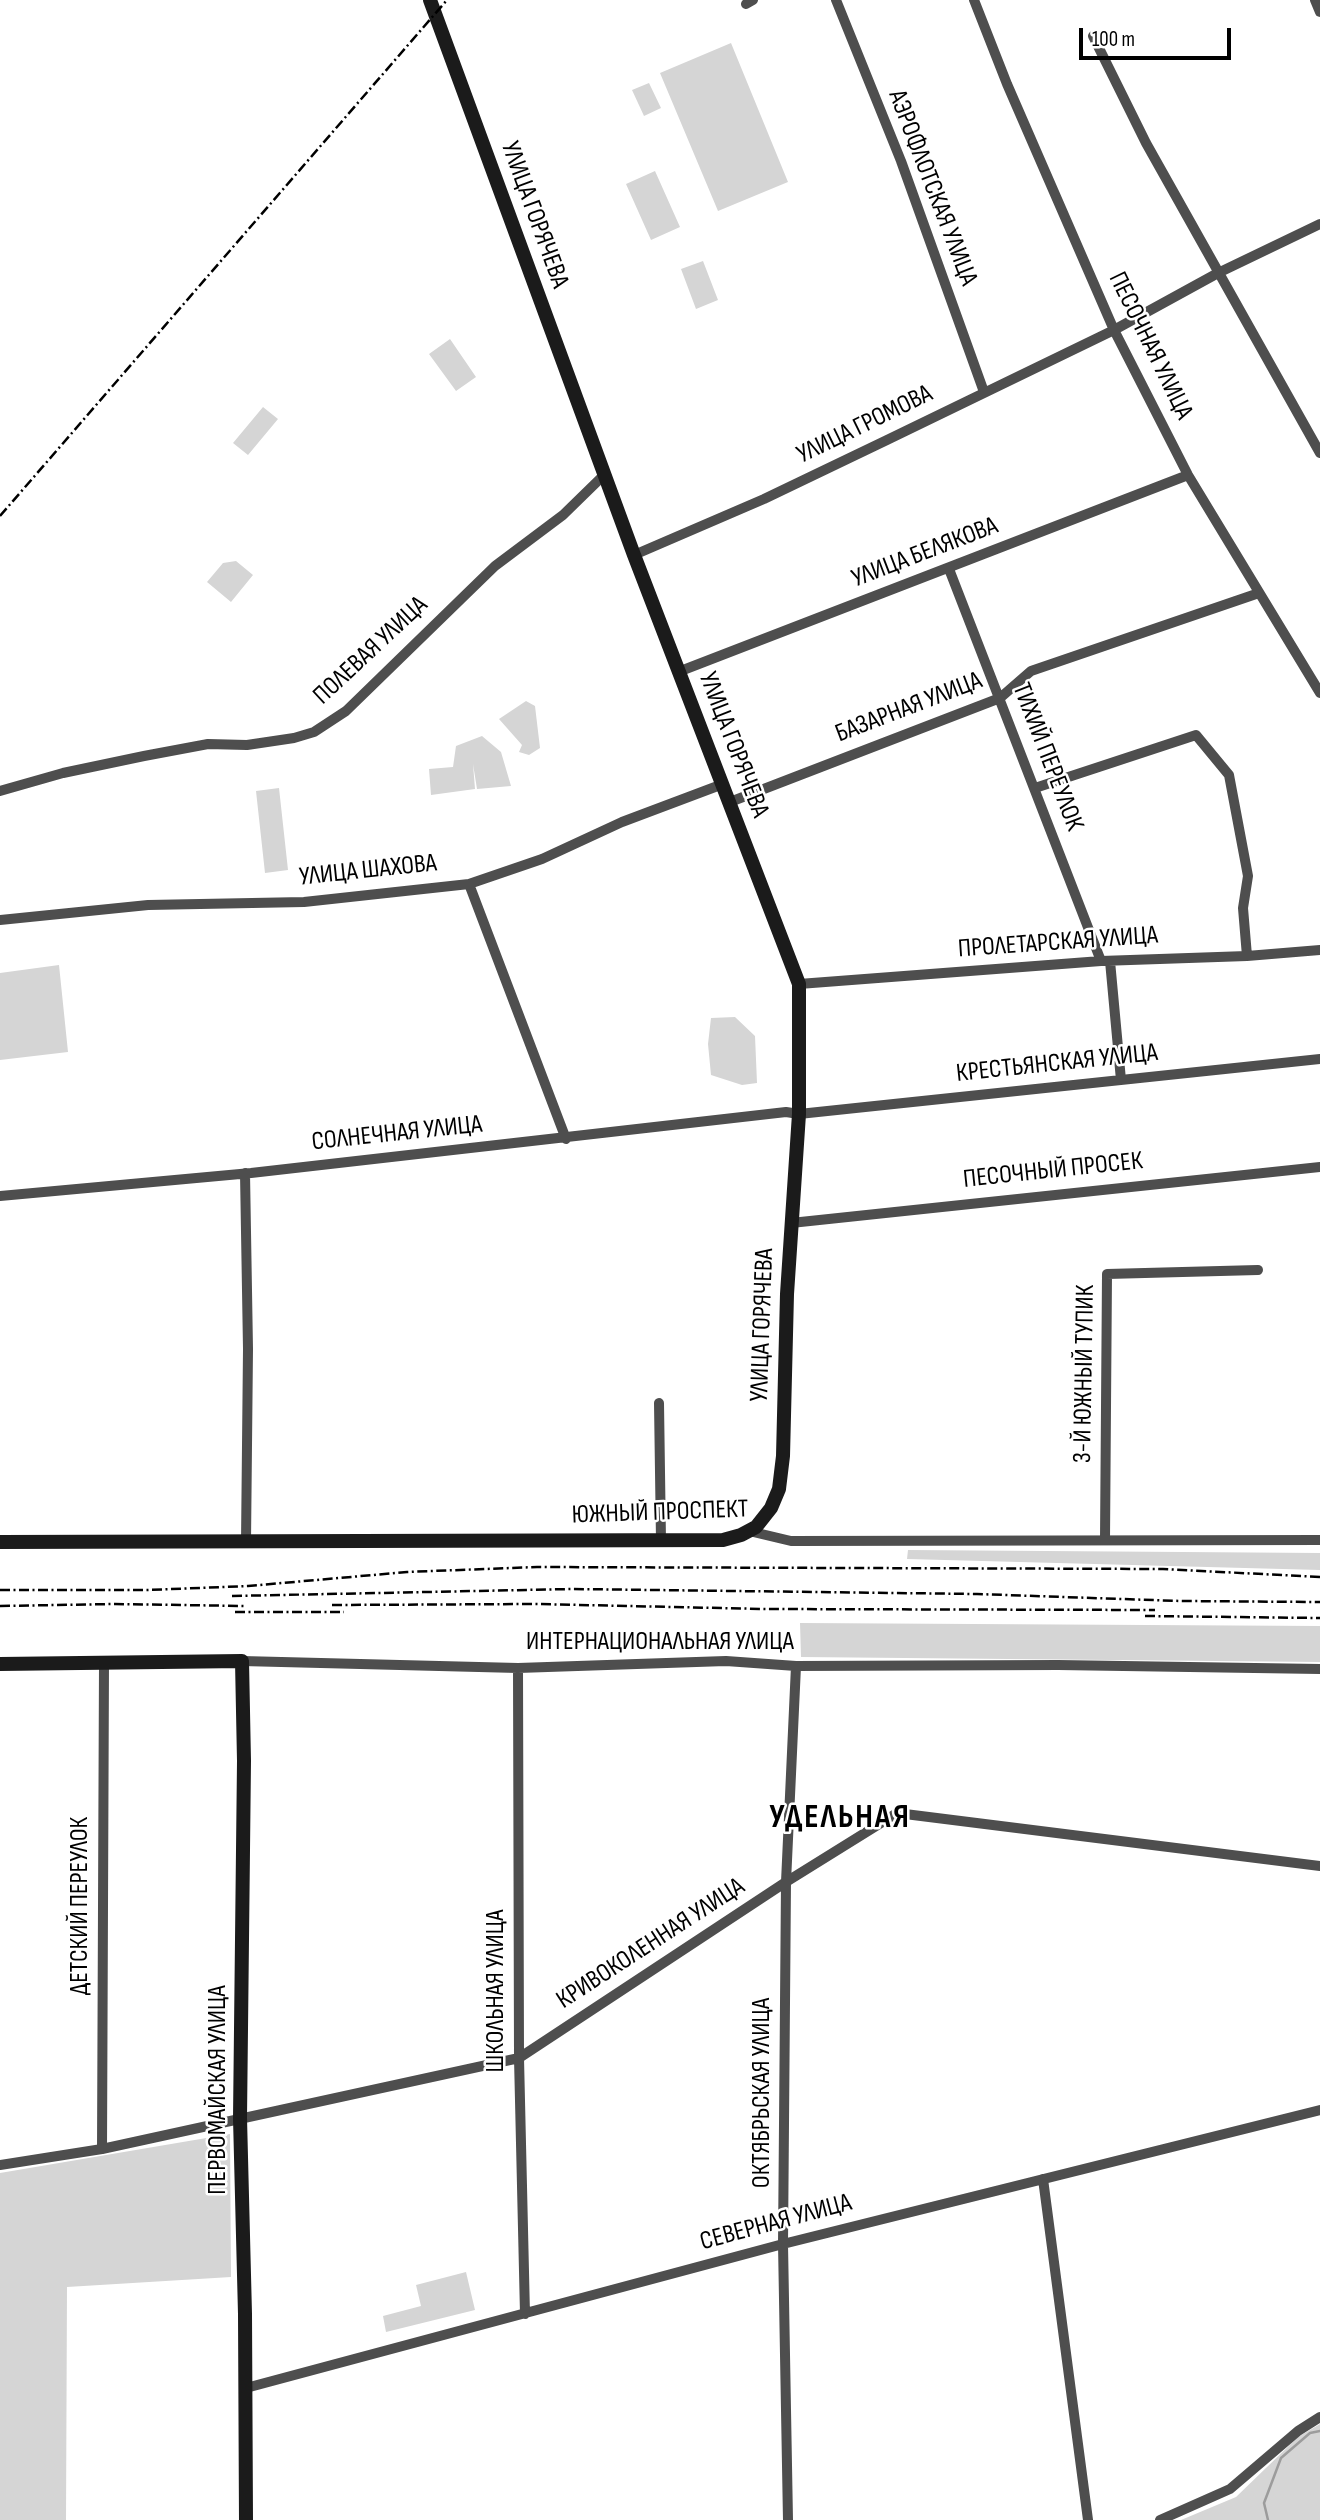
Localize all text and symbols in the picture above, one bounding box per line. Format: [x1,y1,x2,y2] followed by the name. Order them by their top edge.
[1082,14,1234,58] scale bar
[1092,27,1135,52] text: 100 m
[880,86,984,290] street label: АЭРОФЛОТСКАЯ УЛИЦА
[493,138,575,292] street label: УЛИЦА ГОРЯЧЕВА
[1101,267,1199,425] street label: ПЕСОЧНАЯ УЛИЦА
[792,379,938,471] street label: УЛИЦА ГРОМОВА
[847,511,1003,595] street label: УЛИЦА БЕЛЯКОВА
[307,590,435,712] street label: ПОЛЕВАЯ УЛИЦА
[831,666,987,750] street label: БАЗАРНАЯ УЛИЦА
[691,668,775,822] street label: УЛИЦА ГОРЯЧЕВА
[1005,679,1089,835] street label: ТИХИЙ ПЕРЕУЛОК
[298,848,438,894] street label: УЛИЦА ШАХОВА
[957,920,1159,966] street label: ПРОЛЕТАРСКАЯ УЛИЦА
[955,1038,1159,1090] street label: КРЕСТЬЯНСКАЯ УЛИЦА
[310,1110,484,1158] street label: СОЛНЕЧНАЯ УЛИЦА
[962,1146,1144,1196] street label: ПЕСОЧНЫЙ ПРОСЕК
[745,1248,781,1402] street label: УЛИЦА ГОРЯЧЕВА
[1068,1285,1102,1463] street label: 3-Й ЮЖНЫЙ ТУПИК
[571,1494,749,1532] street label: ЮЖНЫЙ ПРОСПЕКТ
[526,1626,794,1658] street label: ИНТЕРНАЦИОНАЛЬНАЯ УЛИЦА
[770,1799,910,1839] district label: УДЕЛЬНАЯ
[64,1817,96,1995] street label: ДЕТСКИЙ ПЕРЕУЛОК
[551,1872,751,2016] street label: КРИВОКОЛЕННАЯ УЛИЦА
[480,1910,512,2072] street label: ШКОЛЬНАЯ УЛИЦА
[202,1985,234,2195] street label: ПЕРВОМАЙСКАЯ УЛИЦА
[746,1998,778,2188] street label: ОКТЯБРЬСКАЯ УЛИЦА
[697,2188,855,2258] street label: СЕВЕРНАЯ УЛИЦА

